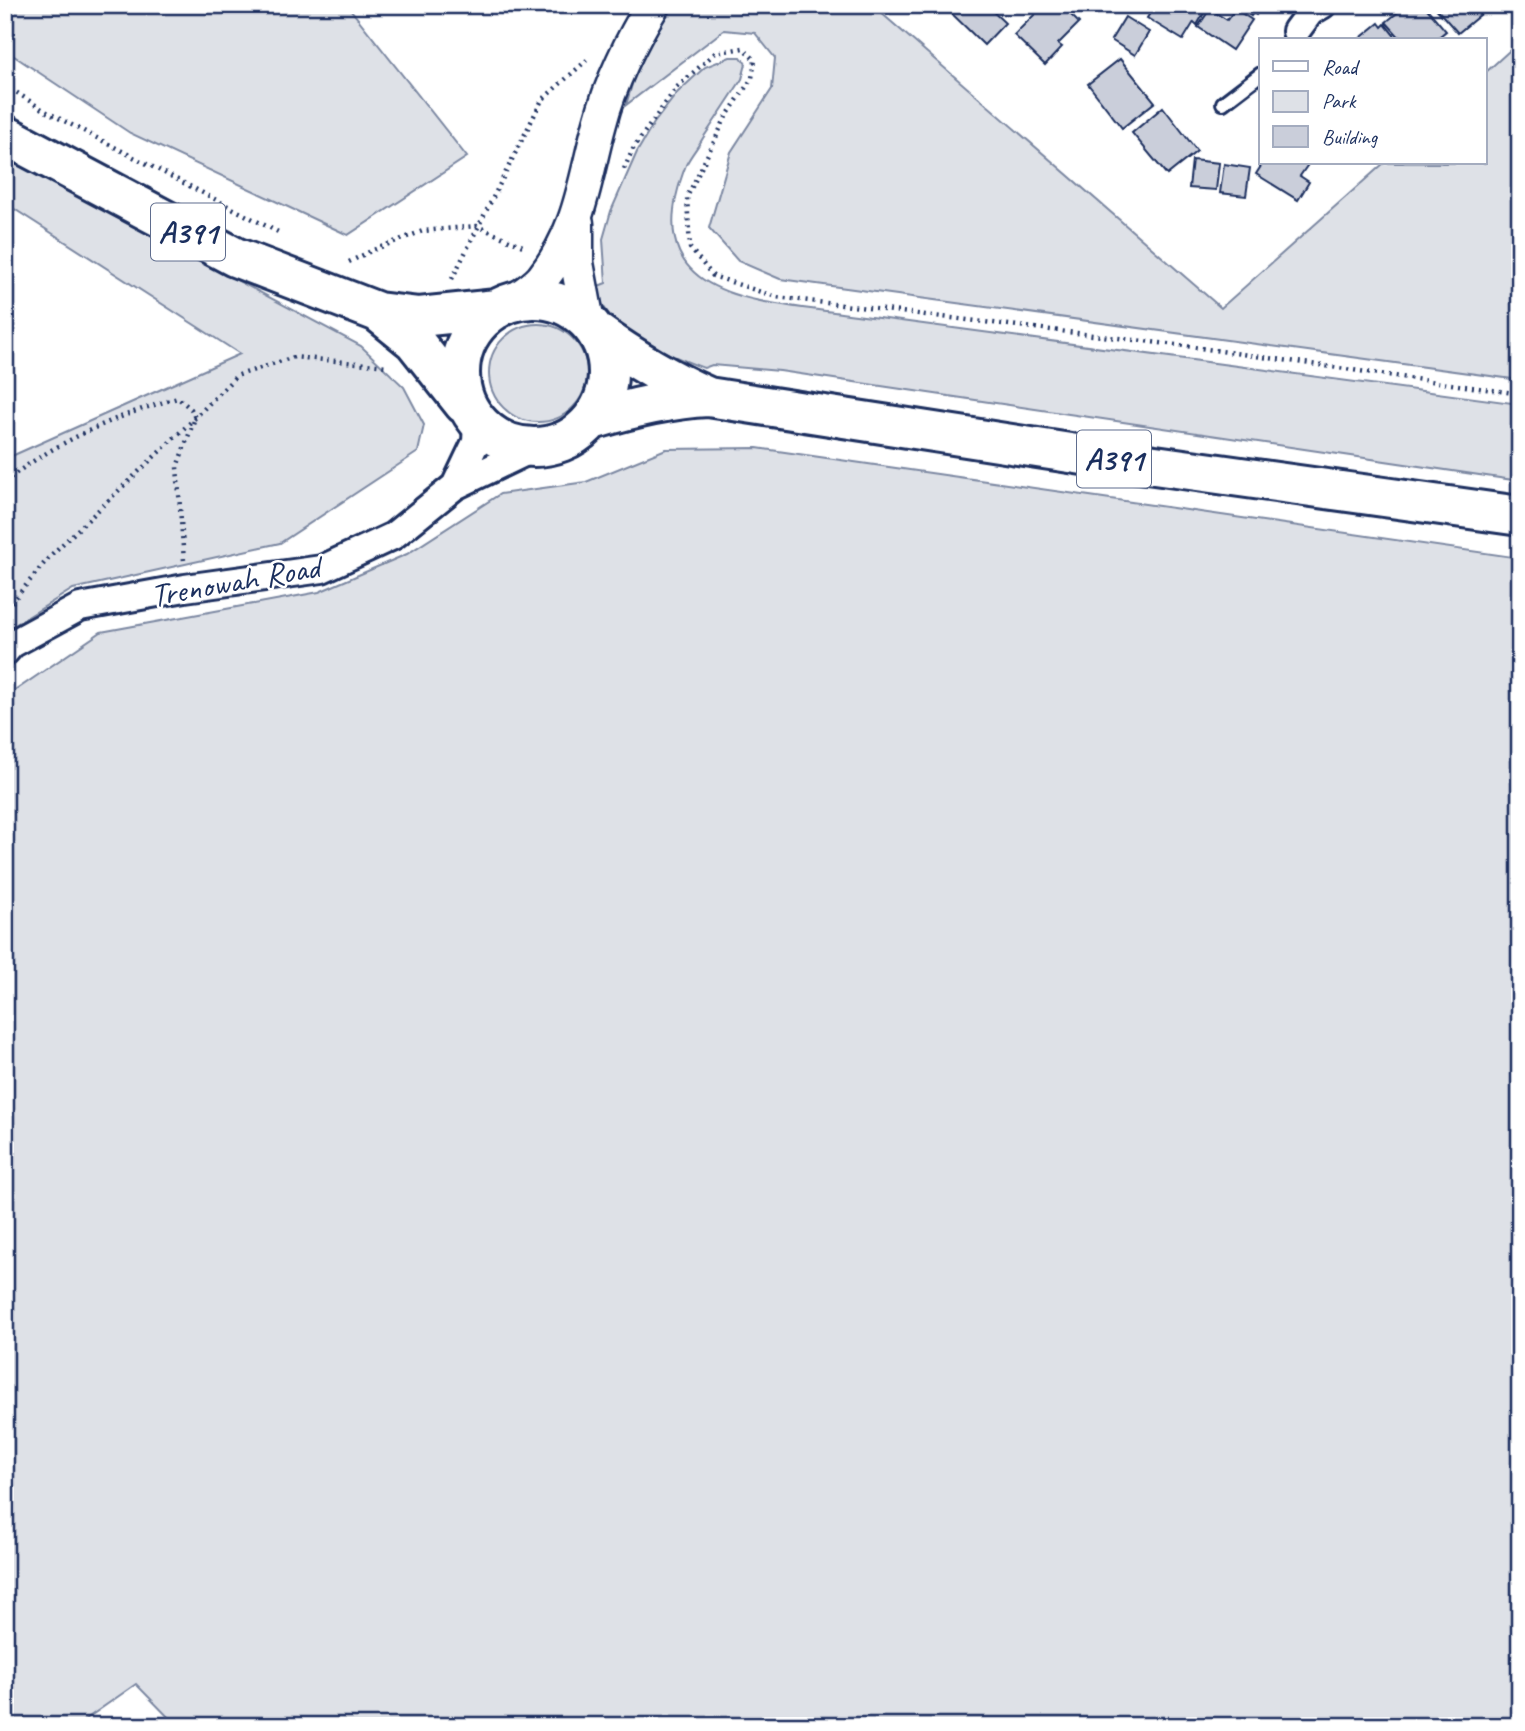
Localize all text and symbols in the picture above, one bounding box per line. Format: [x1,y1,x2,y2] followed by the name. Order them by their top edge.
[1259,38,1486,164] legend
[1322,54,1361,80] text: Road
[1322,88,1357,114] text: Park
[1322,124,1379,150] text: Building
[151,204,225,260] road number: A391
[1077,430,1151,488] road number: A391
[147,545,328,616] street label: Trenowah Road

